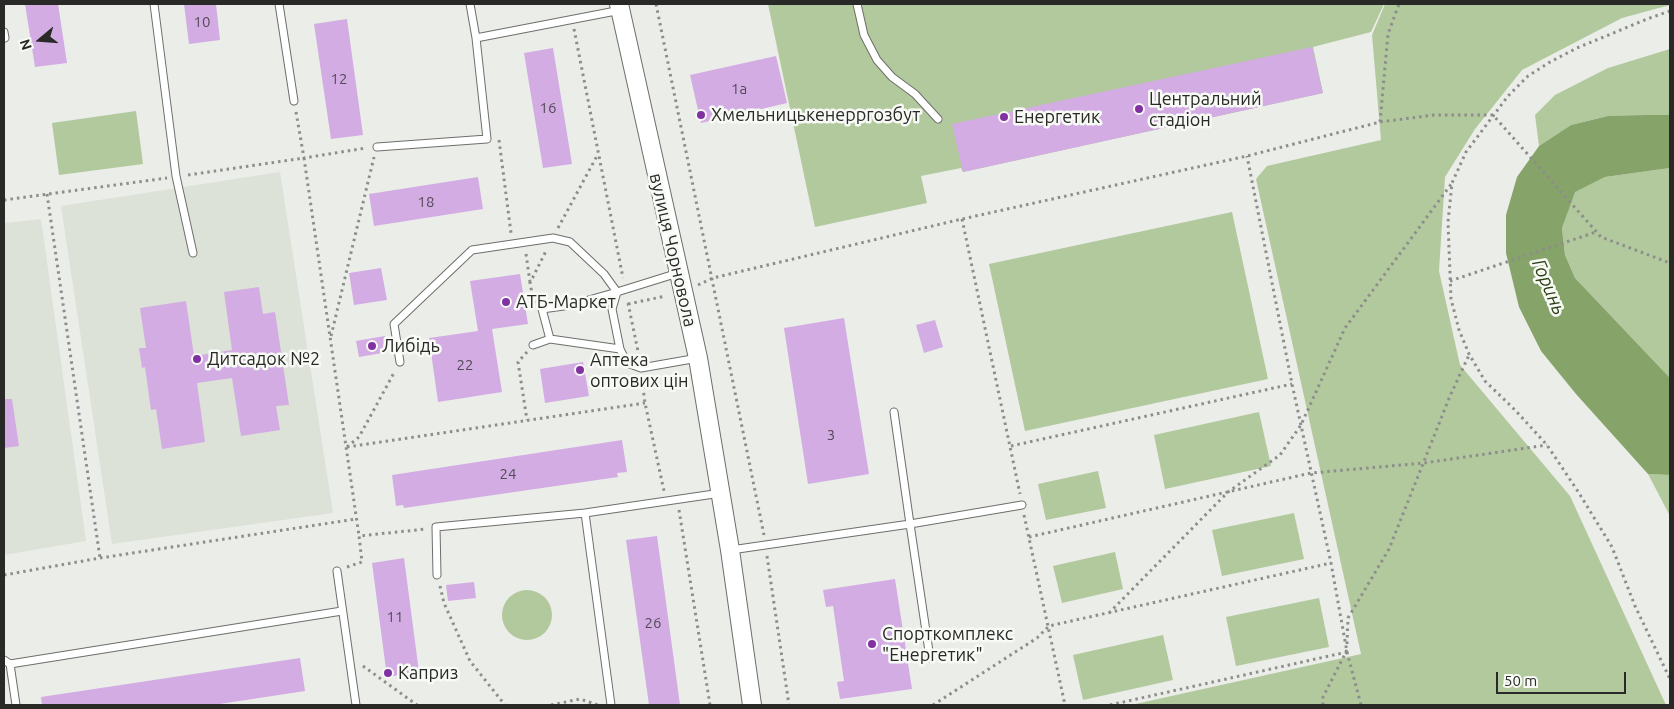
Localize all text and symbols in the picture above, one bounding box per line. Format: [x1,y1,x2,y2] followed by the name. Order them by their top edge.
[194,13,210,31] house number: 10
[15,15,65,65] north arrow
[17,37,35,52] text: N
[331,70,347,88] house number: 12
[731,80,747,98] house number: 1а
[1149,88,1262,130] place label: Центральний стадіон
[540,99,556,117] house number: 16
[1133,103,1145,115] marker: Центральний стадіон
[711,104,920,126] place label: Хмельницькенерргозбут
[1014,106,1100,128] place label: Енергетик
[695,109,707,121] marker: Хмельницькенерргозбут
[998,111,1010,123] marker: Енергетик
[645,171,701,329] street label: вулиця Чорновола
[418,193,434,211] house number: 18
[1527,256,1571,318] water label: Горинь
[516,291,616,313] place label: АТБ-Маркет
[500,296,512,308] marker: АТБ-Маркет
[382,335,440,357] place label: Либідь
[366,340,378,352] marker: Либідь
[207,348,320,370] place label: Дитсадок №2
[590,349,689,392] place label: Аптека оптових цін
[191,353,203,365] marker: Дитсадок №2
[457,356,473,374] house number: 22
[574,364,586,376] marker: Аптека оптових цін
[827,426,835,444] house number: 3
[500,465,516,483] house number: 24
[387,608,403,626] house number: 11
[645,614,661,632] house number: 26
[882,623,1013,666] place label: Спорткомплекс "Енергетик"
[866,638,878,650] marker: Спорткомплекс "Енергетик"
[398,662,458,684] place label: Каприз
[1499,662,1629,694] scale bar
[382,667,394,679] marker: Каприз
[1504,672,1537,689] text: 50 m

